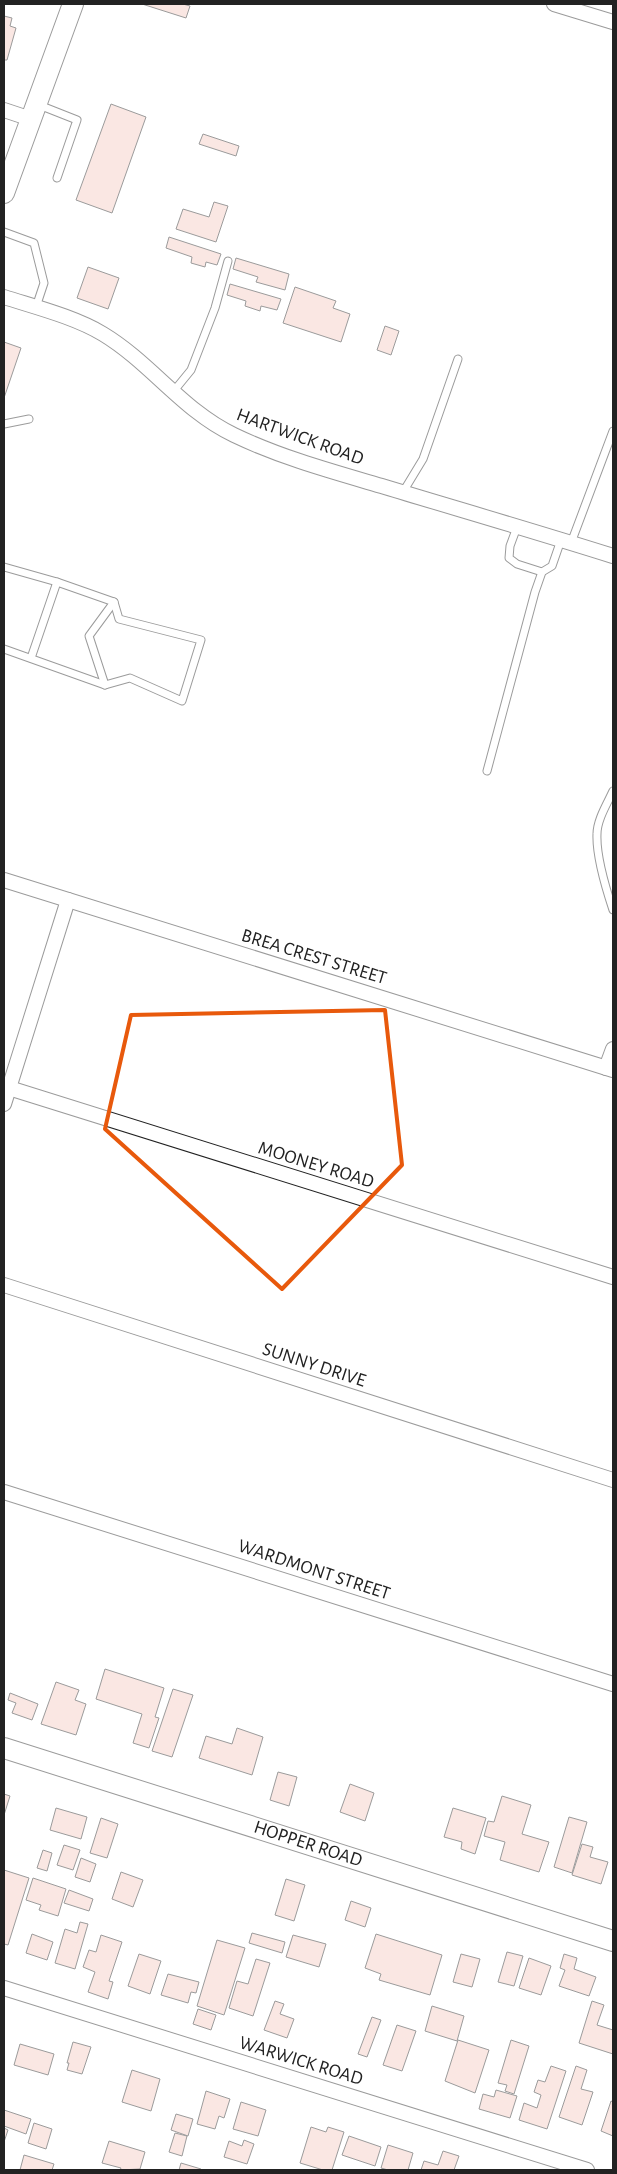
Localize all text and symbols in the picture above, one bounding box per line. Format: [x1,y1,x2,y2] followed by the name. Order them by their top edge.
[234,405,366,469] street label: HARTWICK ROAD
[239,926,389,988] street label: BREA CREST STREET
[256,1138,376,1192] street label: MOONEY ROAD
[260,1339,368,1391] street label: SUNNY DRIVE
[236,1536,392,1604] street label: WARDMONT STREET
[251,1818,365,1870] street label: HOPPER ROAD
[237,2033,365,2089] street label: WARWICK ROAD

